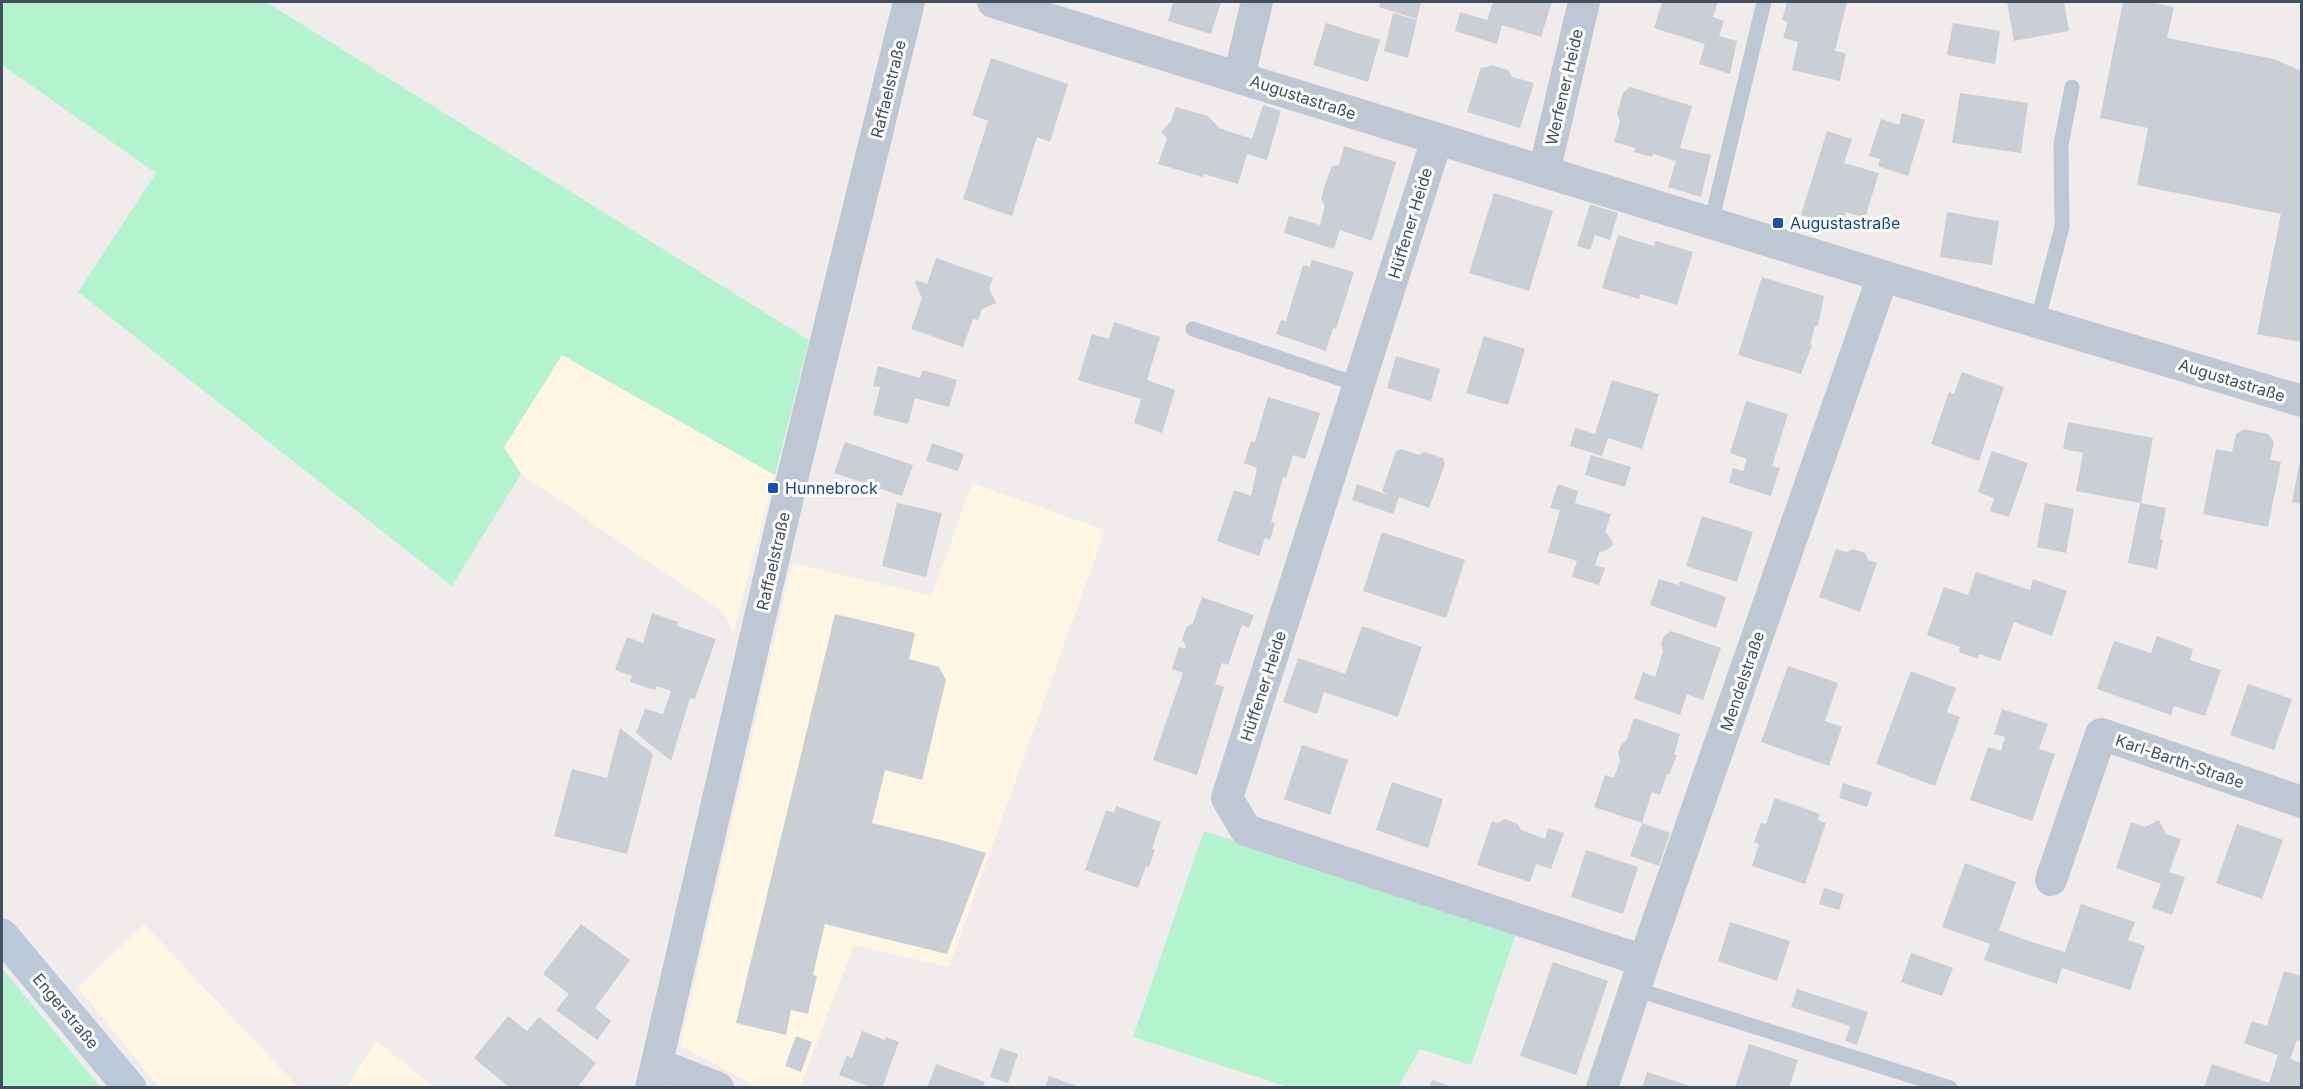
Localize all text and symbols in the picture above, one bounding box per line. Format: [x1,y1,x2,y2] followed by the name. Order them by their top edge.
[1541,27,1587,147] street label: Werfener Heide
[866,38,910,140] street label: Raffaelstraße
[1247,70,1359,124] street label: Augustastraße
[1384,165,1436,281] street label: Hüffener Heide
[1790,213,1900,233] place label: Augustastraße
[1771,216,1785,230] marker: Augustastraße
[2176,354,2288,406] street label: Augustastraße
[785,478,878,498] place label: Hunnebrock
[766,481,780,495] marker: Hunnebrock
[752,510,794,612] street label: Raffaelstraße
[1236,628,1290,744] street label: Hüffener Heide
[1716,629,1768,733] street label: Mendelstraße
[2113,730,2247,792] street label: Karl-Barth-Straße
[29,969,103,1053] street label: Engerstraße

